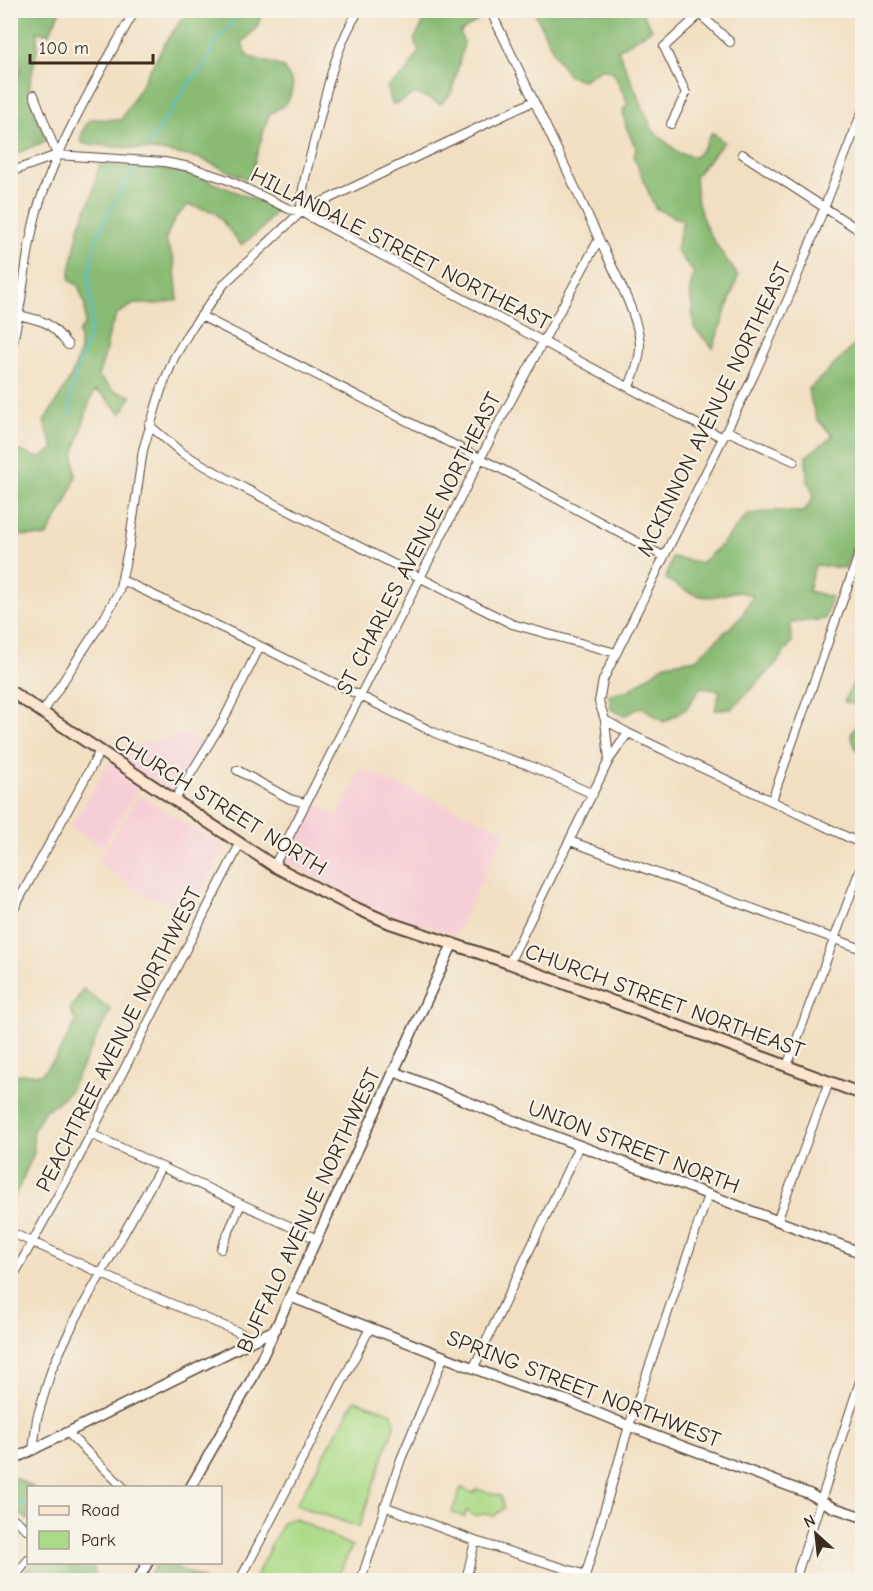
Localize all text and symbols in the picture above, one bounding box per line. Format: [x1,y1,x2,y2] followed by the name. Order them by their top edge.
[30,27,153,65] scale bar
[39,38,89,59] text: 100 m
[246,162,555,336] street label: HILLANDALE STREET NORTHEAST
[631,258,797,561] street label: MCKINNON AVENUE NORTHEAST
[331,387,507,699] street label: ST CHARLES AVENUE NORTHEAST
[109,729,332,881] street label: CHURCH STREET NORTH
[30,882,208,1196] street label: PEACHTREE AVENUE NORTHWEST
[521,938,808,1064] street label: CHURCH STREET NORTHEAST
[231,1064,387,1357] street label: BUFFALO AVENUE NORTHWEST
[524,1095,743,1199] street label: UNION STREET NORTH
[443,1325,725,1453] street label: SPRING STREET NORTHWEST
[27,1486,222,1564] legend
[81,1500,120,1521] text: Road
[786,1504,846,1564] north arrow
[801,1511,818,1532] text: N
[81,1530,116,1551] text: Park

